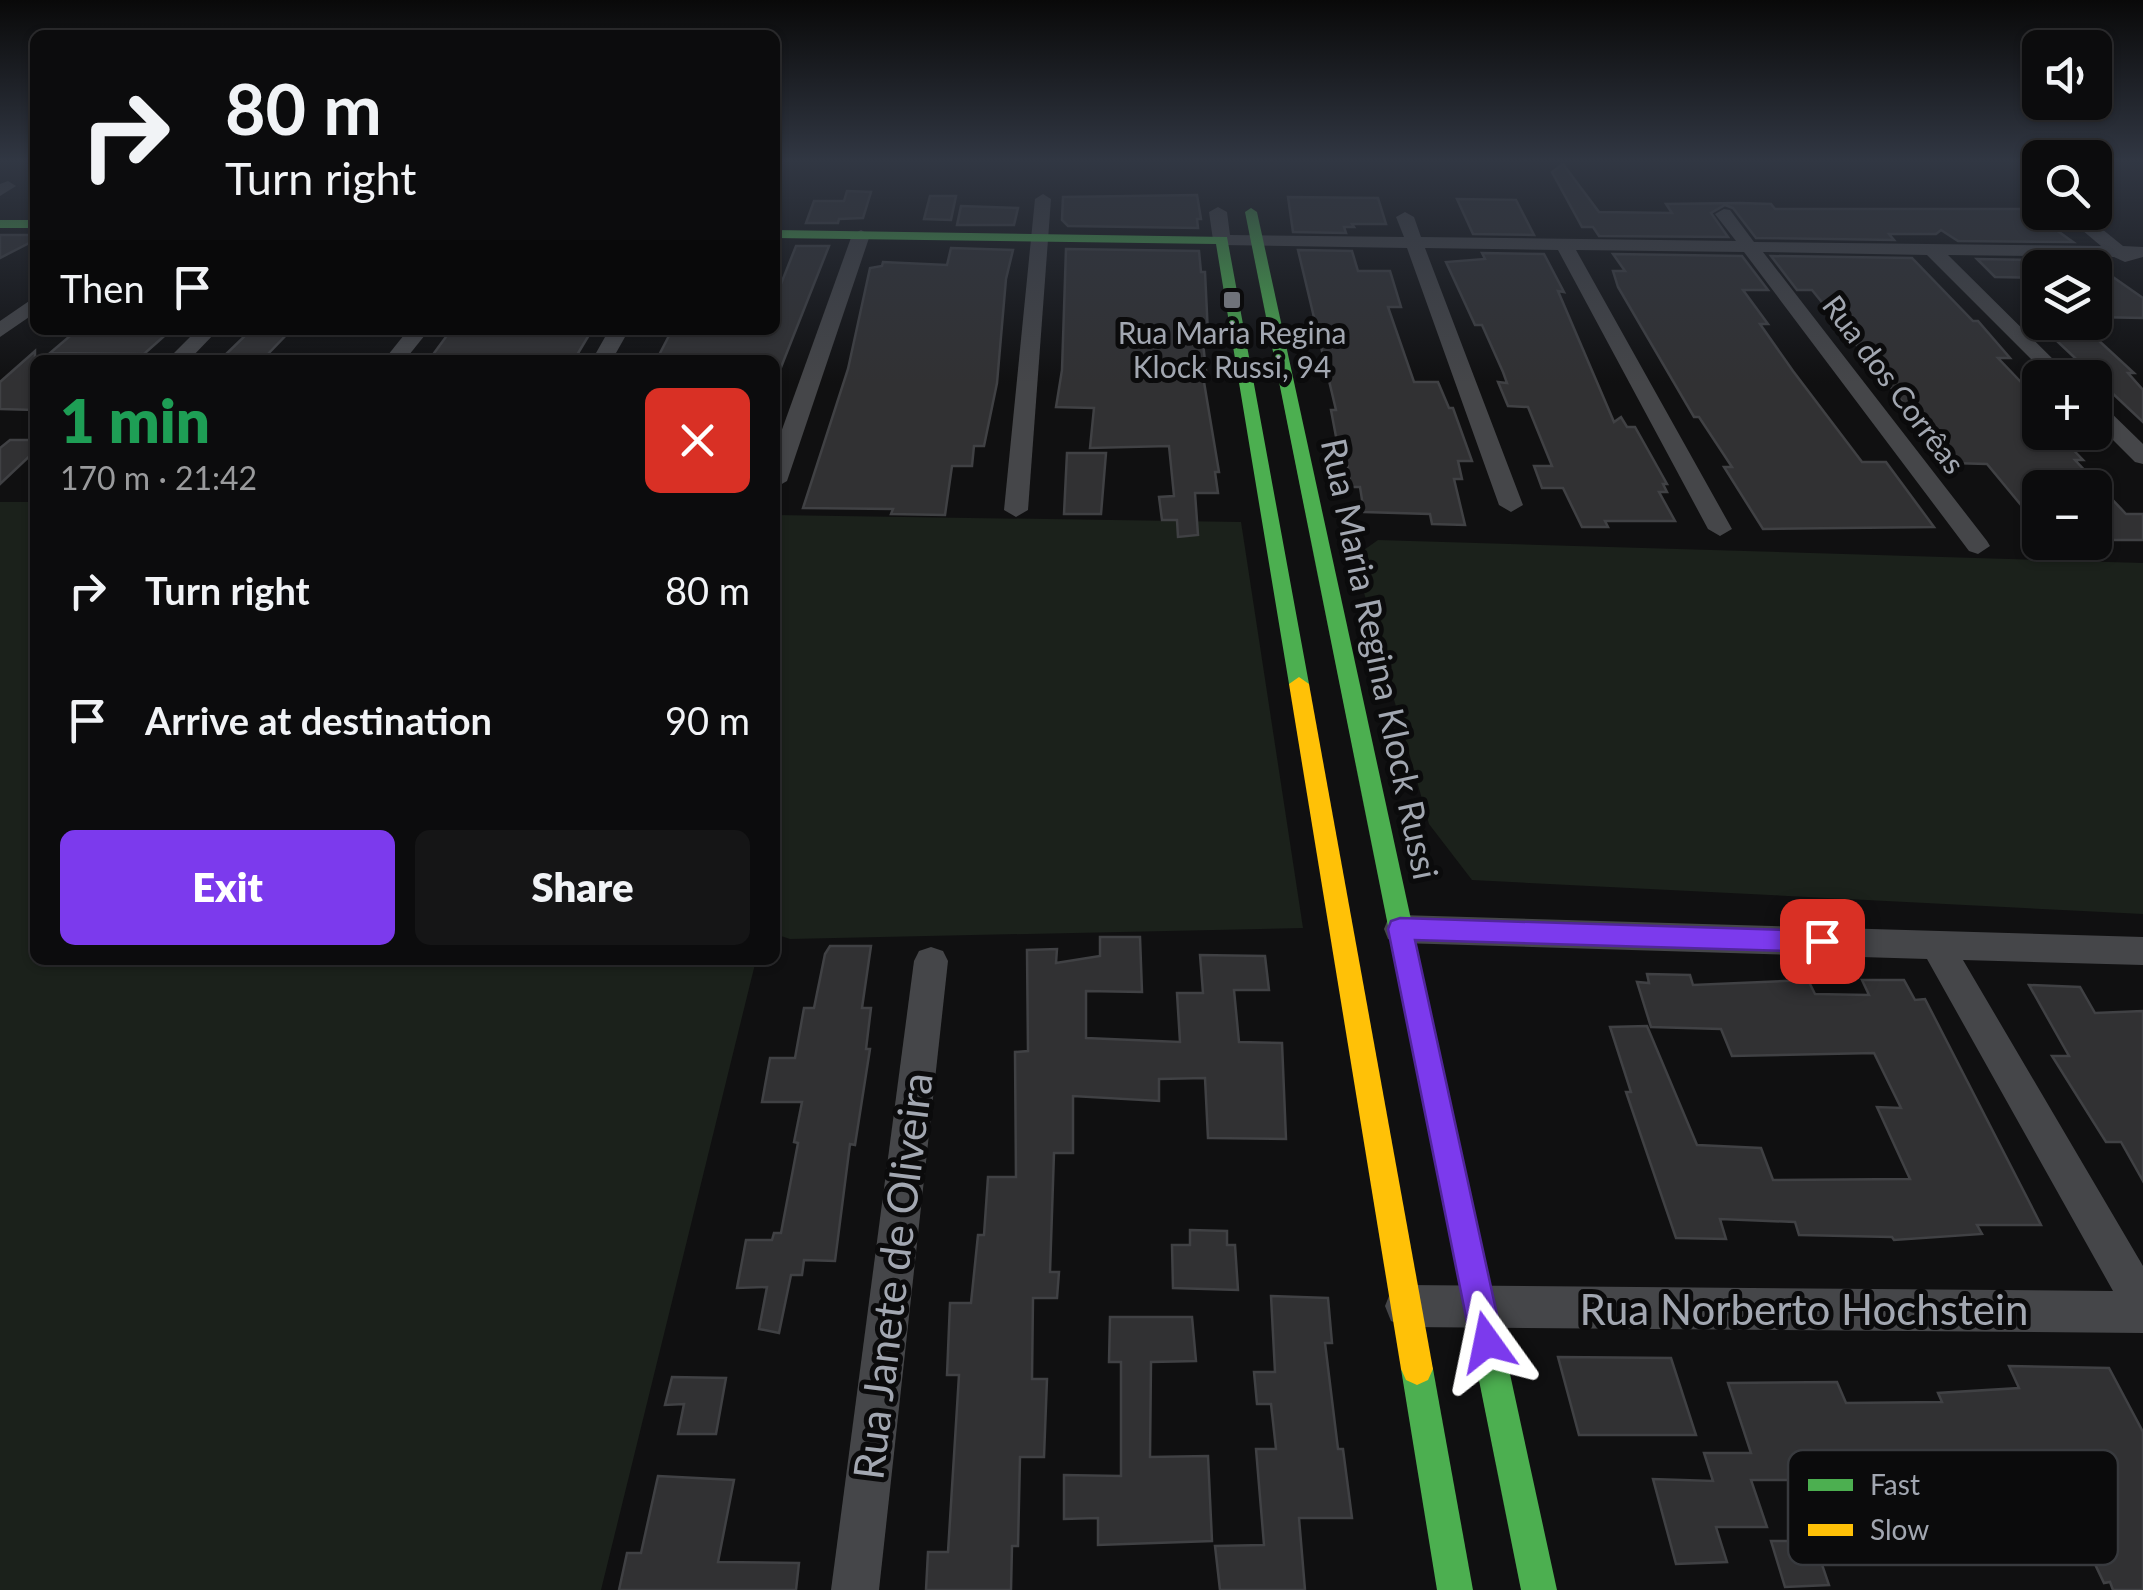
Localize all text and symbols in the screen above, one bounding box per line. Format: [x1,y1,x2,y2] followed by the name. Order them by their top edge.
[2022,30,2112,560] map controls
[2022,30,2112,120] button: sound
[225,66,382,150] text: 80 m
[60,70,190,200] icon: right
[2022,140,2112,230] button: search
[225,151,416,205] text: Turn right
[2022,250,2112,340] button: layers
[165,260,220,315] icon: arrive
[60,265,145,311] text: Then
[1816,288,1973,480] street label: Rua dos Corrêas
[1221,289,1243,311] marker: Rua Maria Regina Klock Russi, 94
[1118,314,1346,384] place label: Rua Maria Regina Klock Russi, 94
[2022,360,2112,450] button: +
[60,384,210,456] text: 1 min
[645,388,750,493] button: close
[1314,434,1448,883] street label: Rua Maria Regina Klock Russi
[60,458,257,497] text: 170 m · 21:42
[2022,470,2112,560] button: −
[60,563,115,618] icon: right
[145,567,310,613] text: Turn right
[665,567,750,613] text: 80 m
[60,693,115,748] icon: arrive
[145,697,492,743] text: Arrive at destination
[665,697,750,743] text: 90 m
[60,830,395,945] button: Exit
[415,830,750,945] button: Share
[1780,899,1865,984] pin
[1795,914,1850,969] icon: arrive
[842,1070,942,1482] street label: Rua Janete de Oliveira
[1579,1284,2029,1334] street label: Rua Norberto Hochstein
[1435,1290,1539,1394] position arrow
[1788,1450,2118,1565] legend
[1870,1467,1920,1501] text: Fast
[1870,1512,1929,1546] text: Slow

